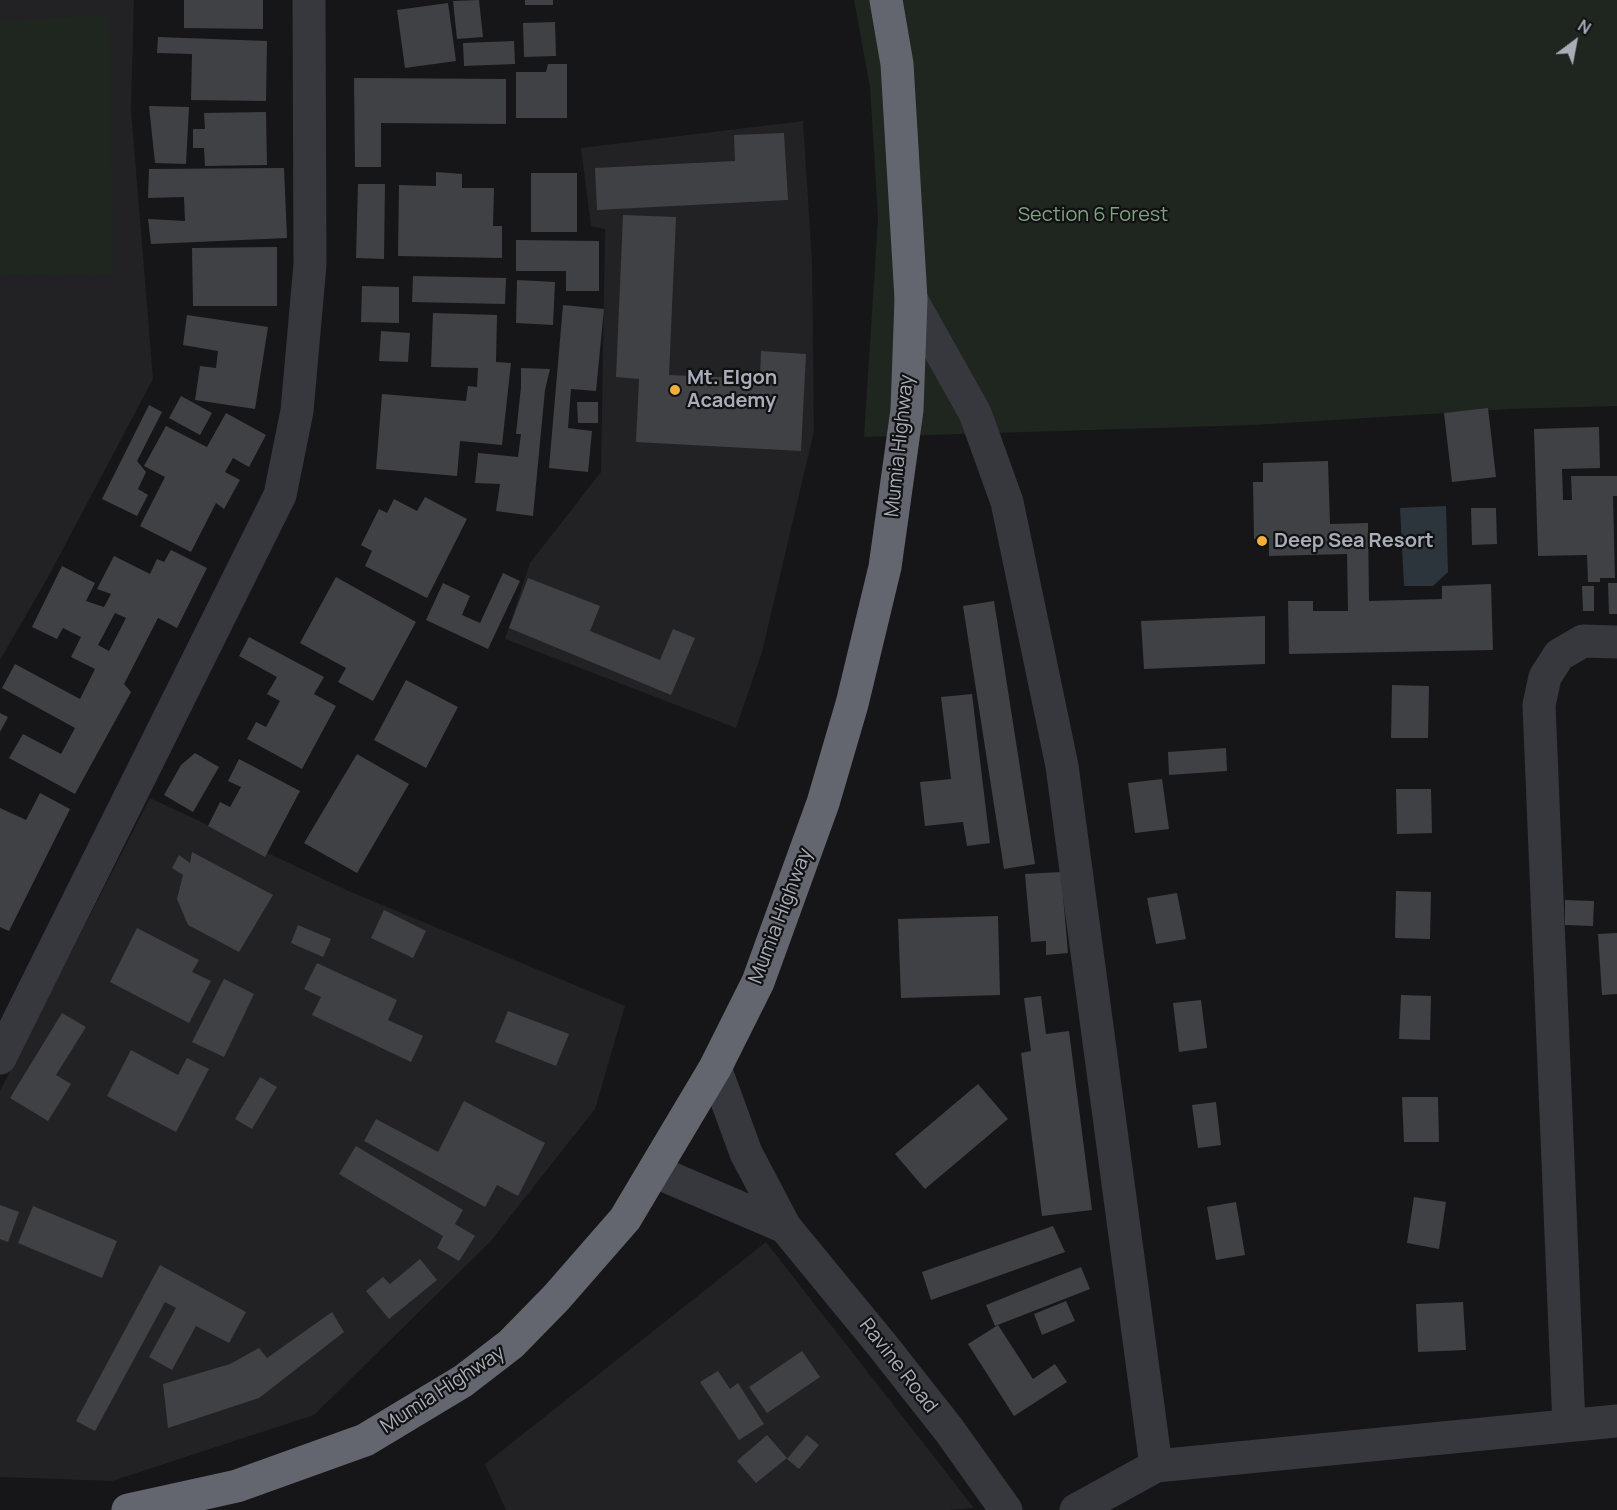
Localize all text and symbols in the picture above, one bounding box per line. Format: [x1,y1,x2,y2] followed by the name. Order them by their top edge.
[1545,12,1605,72] north arrow
[1574,14,1595,39] text: N
[1018,203,1168,227] park label: Section 6 Forest
[687,366,777,413] place label: Mt. Elgon Academy
[881,373,919,519] street label: Mumia Highway
[668,383,682,397] marker: Mt. Elgon Academy
[1274,529,1434,553] place label: Deep Sea Resort
[1255,534,1269,548] marker: Deep Sea Resort
[744,845,818,987] street label: Mumia Highway
[854,1314,942,1418] street label: Ravine Road
[376,1341,510,1439] street label: Mumia Highway

